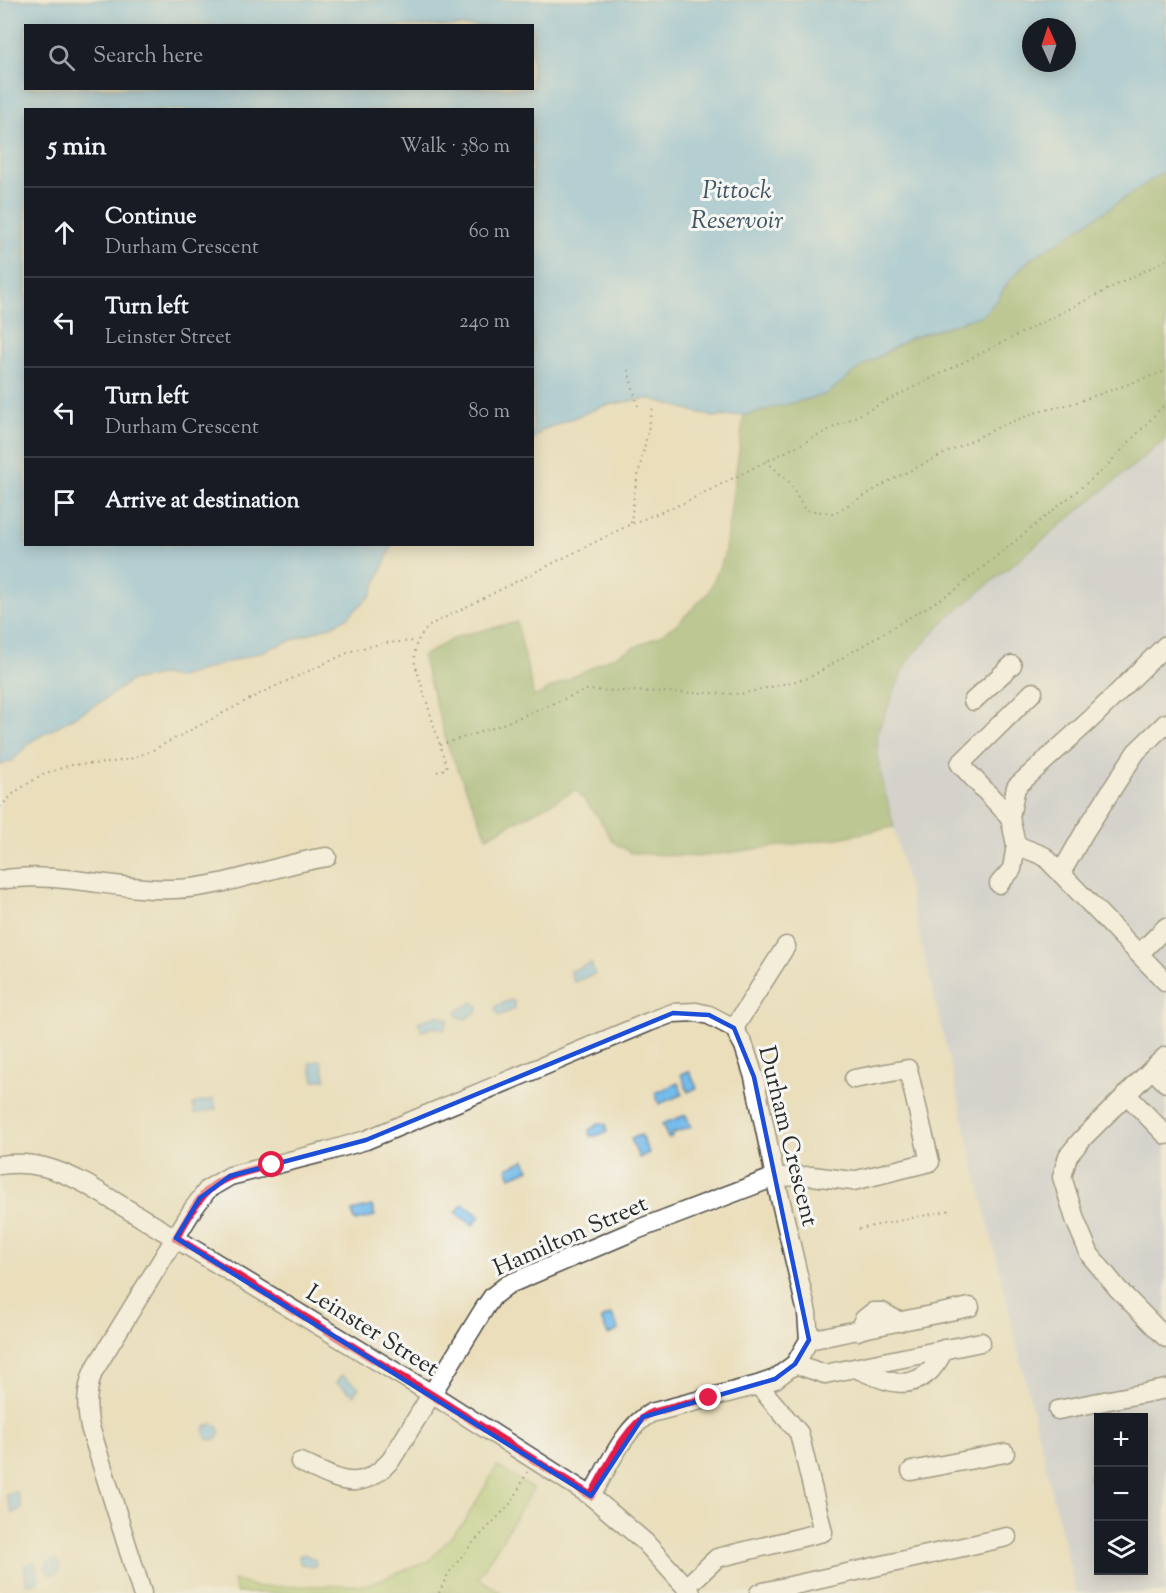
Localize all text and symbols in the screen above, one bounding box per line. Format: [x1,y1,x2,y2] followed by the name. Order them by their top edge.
[1022,18,1076,72] north arrow
[24,24,534,90] search box
[45,41,78,74] icon: search
[93,41,203,73] text: Search here
[48,129,107,166] text: 5 min
[400,133,510,162] text: Walk · 380 m
[691,173,783,240] water label: Pittock Reservoir
[105,202,196,234] text: Continue
[48,216,81,249] icon: ahead
[469,218,510,247] text: 60 m
[105,234,259,263] text: Durham Crescent
[105,292,188,324] text: Turn left
[48,306,81,339] icon: left
[459,308,510,337] text: 240 m
[105,324,231,353] text: Leinster Street
[105,382,188,414] text: Turn left
[48,396,81,429] icon: left
[469,398,510,427] text: 80 m
[105,414,259,443] text: Durham Crescent
[48,486,81,519] icon: arrive
[105,486,300,518] text: Arrive at destination
[748,1043,826,1230] street label: Durham Crescent
[258,1151,284,1177] route start
[488,1188,653,1286] street label: Hamilton Street
[299,1277,445,1386] street label: Leinster Street
[695,1384,721,1410] route end
[1094,1413,1148,1575] map controls
[1094,1413,1148,1467] button: +
[1094,1467,1148,1521] button: −
[1094,1521,1148,1575] button: layers

